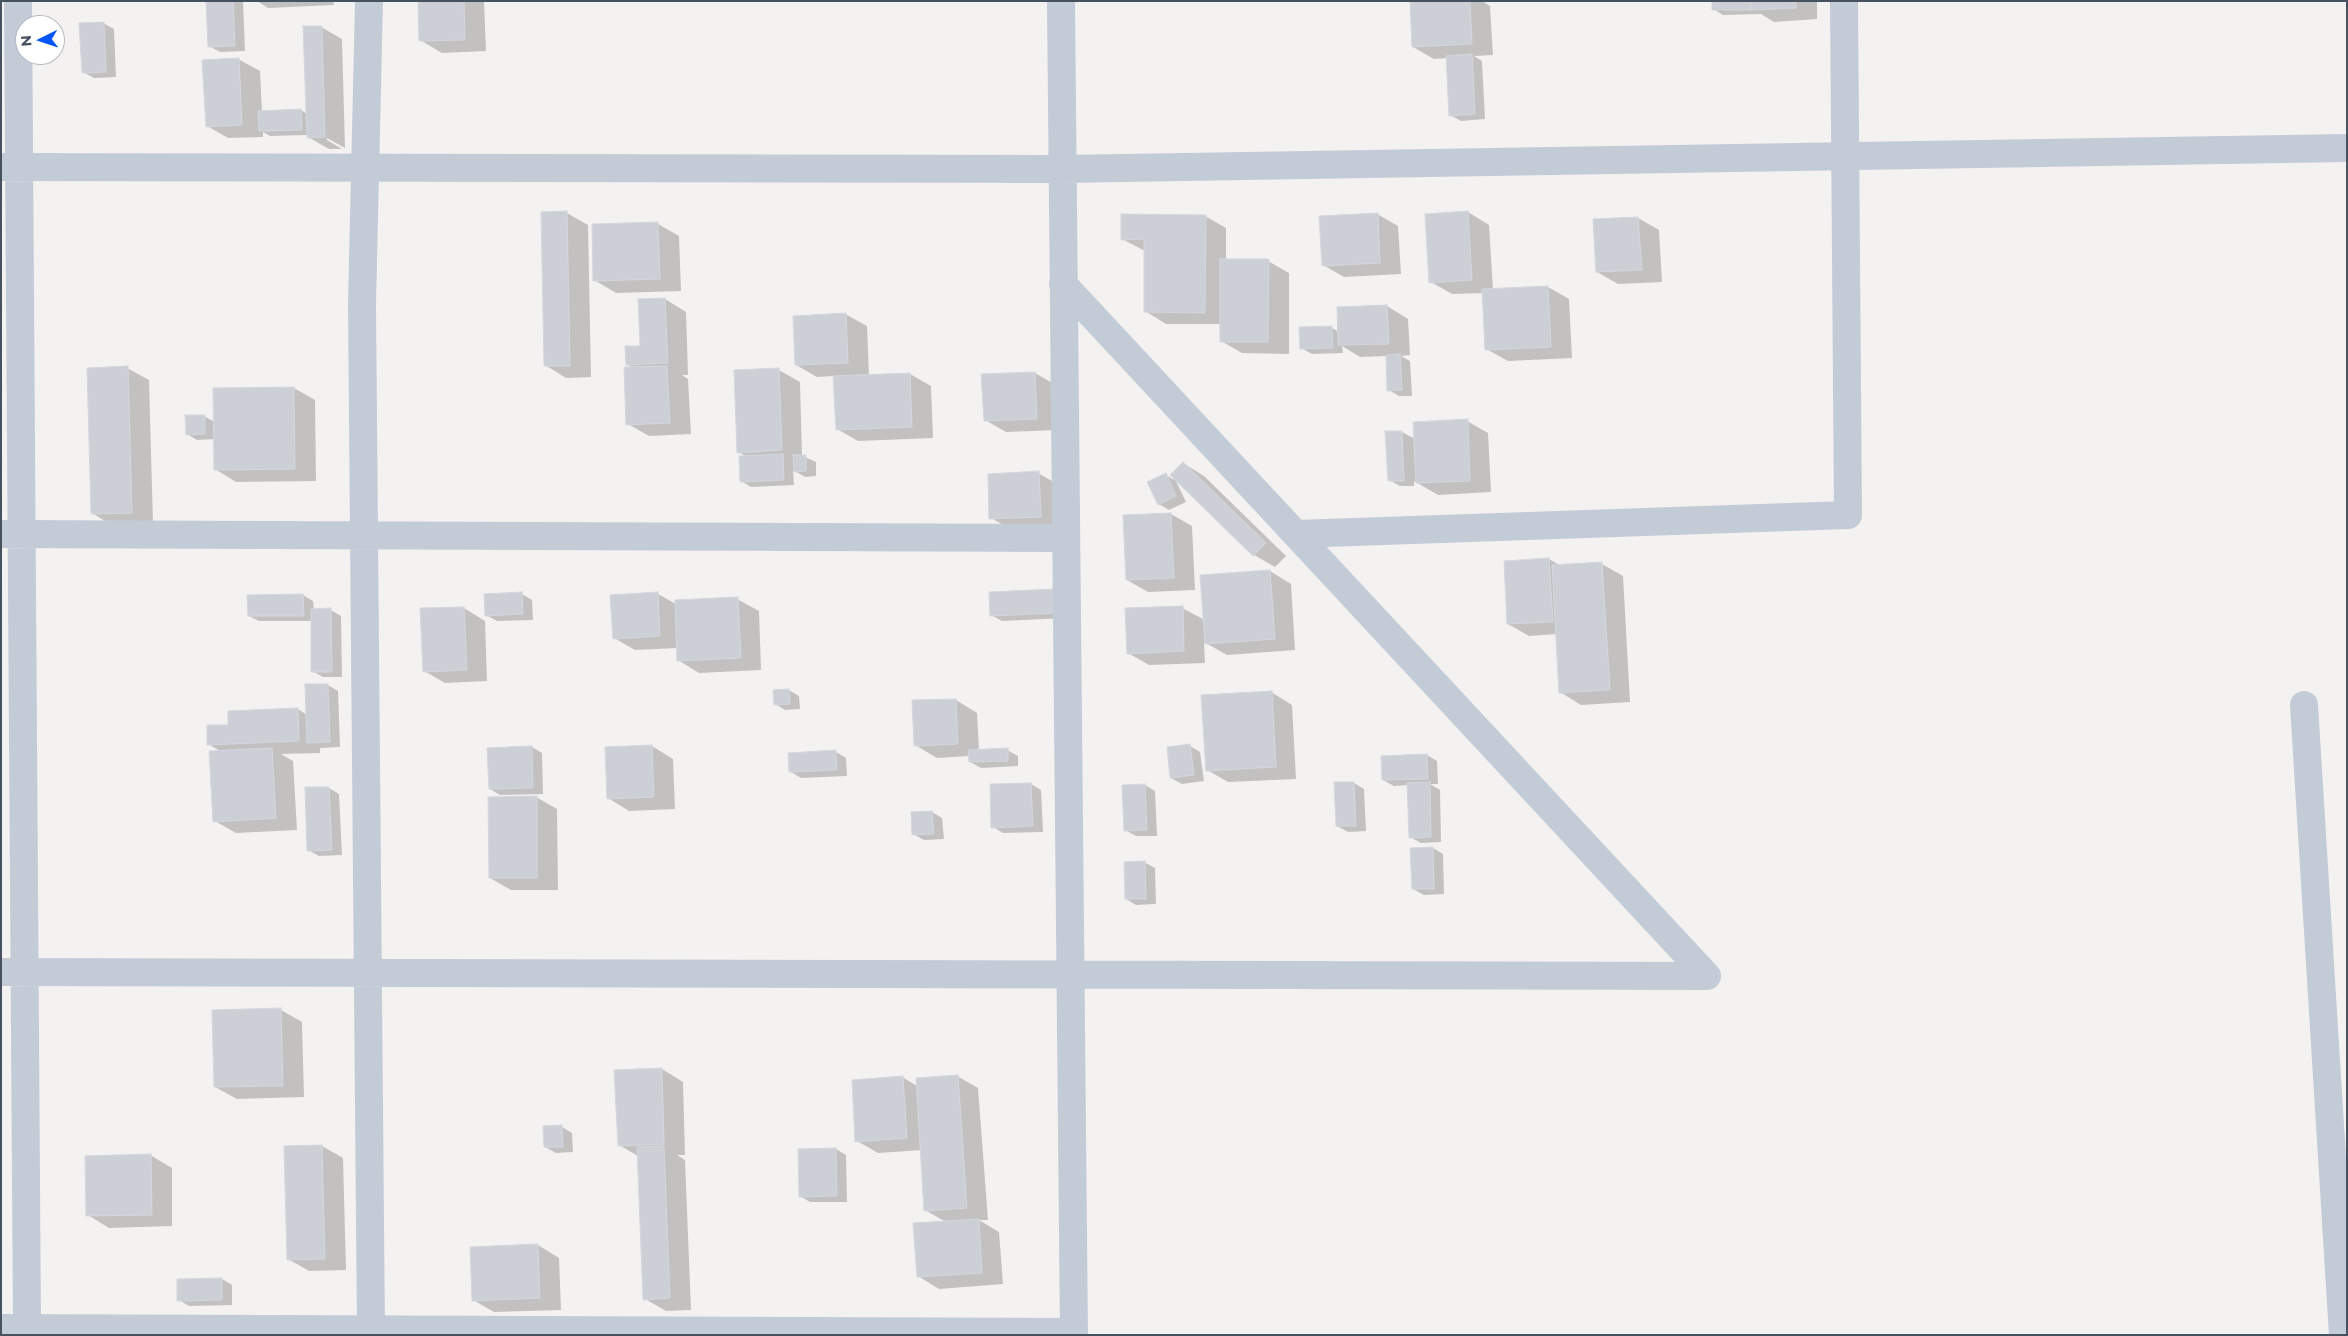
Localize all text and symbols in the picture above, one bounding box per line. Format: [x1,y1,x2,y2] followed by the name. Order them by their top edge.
[15,15,65,65] north arrow
[17,35,35,47] text: N

